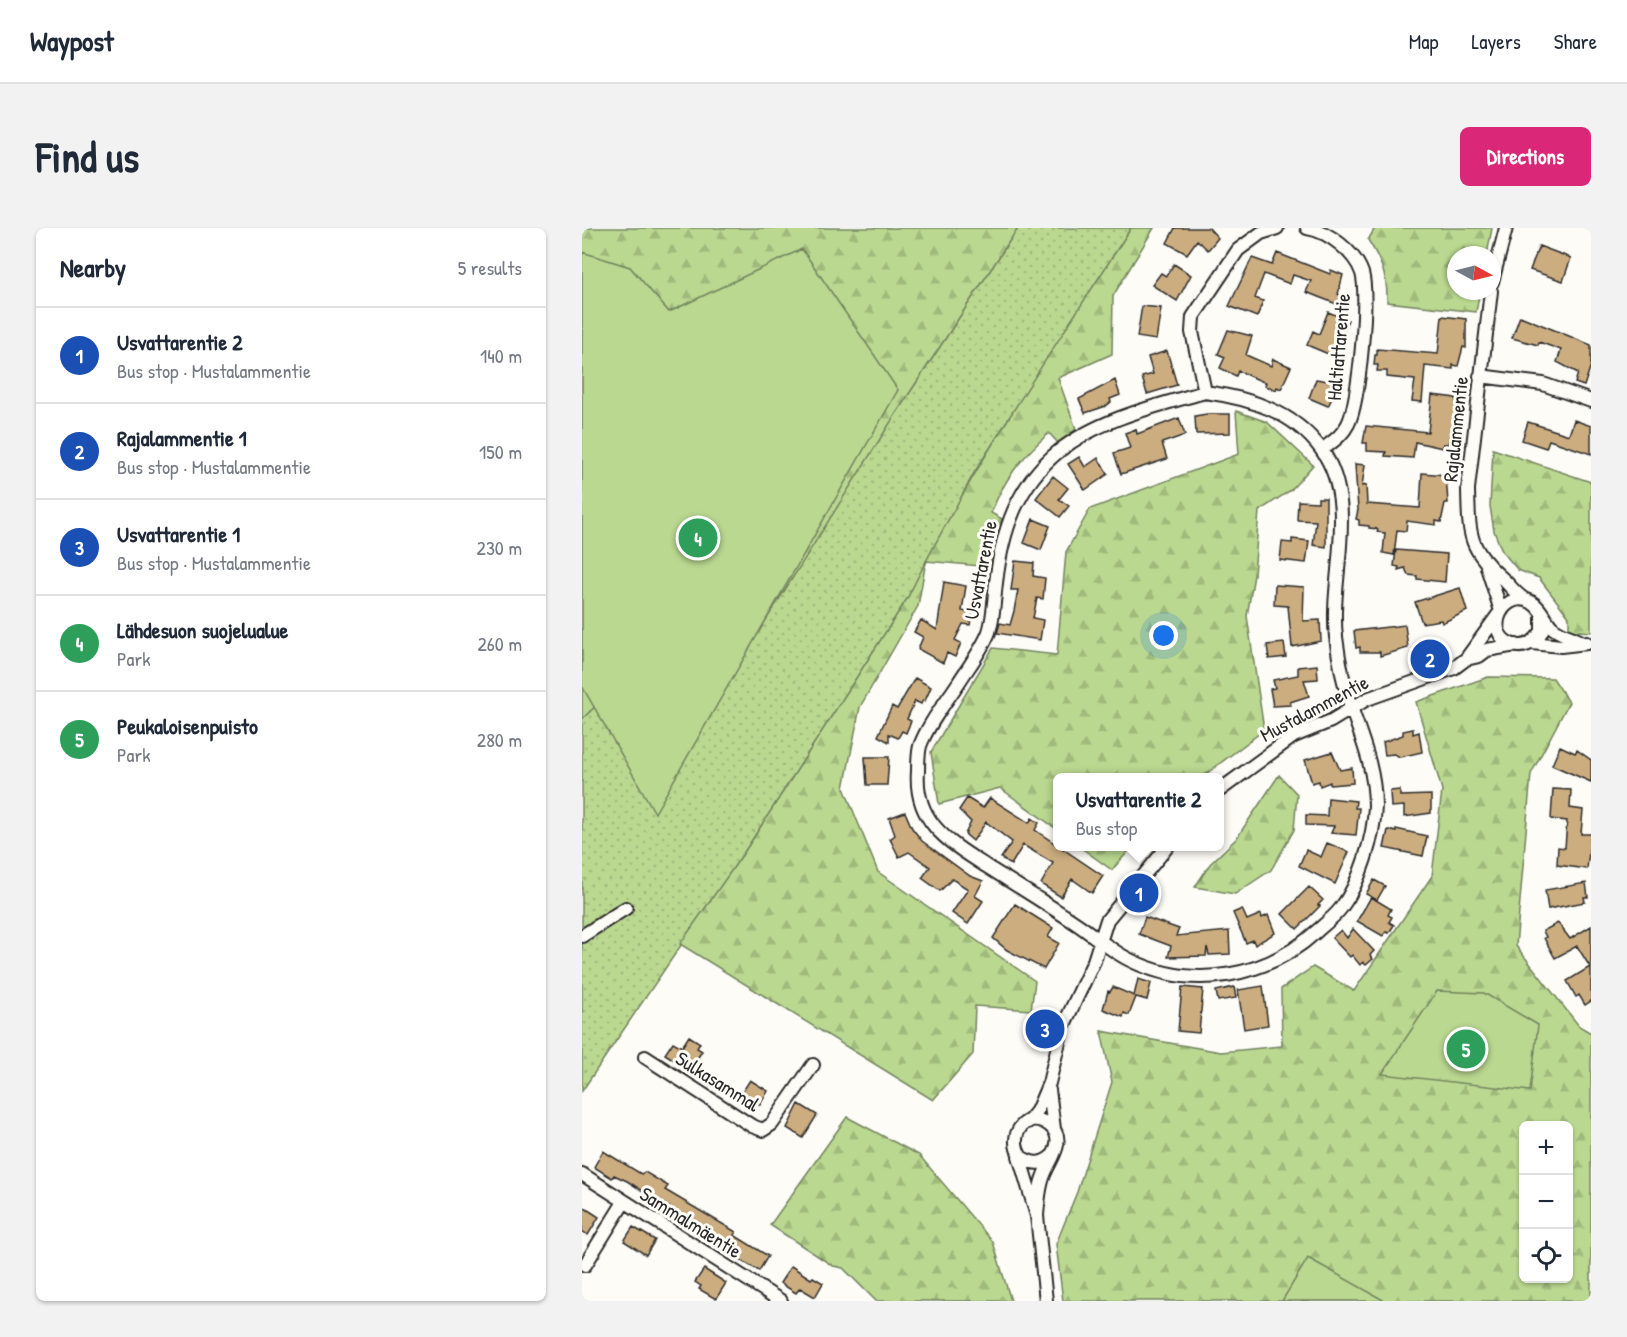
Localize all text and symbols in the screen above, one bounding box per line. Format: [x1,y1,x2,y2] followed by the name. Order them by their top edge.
[30,22,114,60] text: Waypost
[1409,27,1438,56] text: Map
[1471,27,1521,56] text: Layers
[1554,27,1597,56] text: Share
[1460,127,1591,186] button: Directions
[36,128,139,185] text: Find us
[1447,246,1501,300] north arrow
[60,250,126,285] text: Nearby
[458,254,522,281] text: 5 results
[1320,292,1356,402] street label: Haltiattarentie
[117,327,243,357] text: Usvattarentie 2
[76,342,83,369] text: 1
[480,342,522,369] text: 140 m
[117,357,311,384] text: Bus stop · Mustalammentie
[1436,375,1474,483] street label: Rajalammentie
[117,423,247,453] text: Rajalammentie 1
[75,438,84,465] text: 2
[479,438,522,465] text: 150 m
[117,453,311,480] text: Bus stop · Mustalammentie
[678,516,718,560] pin: 4
[957,518,1003,622] street label: Usvattarentie
[117,519,240,549] text: Usvattarentie 1
[75,534,84,561] text: 3
[477,534,522,561] text: 230 m
[117,549,311,576] text: Bus stop · Mustalammentie
[117,615,288,645] text: Lähdesuon suojelualue
[1149,621,1178,650] your location
[76,630,83,657] text: 4
[478,630,522,657] text: 260 m
[1410,636,1450,682] pin: 2
[117,645,150,672] text: Park
[1255,668,1373,748] street label: Mustalammentie
[117,711,258,741] text: Peukaloisenpuisto
[75,726,84,753] text: 5
[477,726,522,753] text: 280 m
[117,741,150,768] text: Park
[1053,773,1224,851] popup
[1076,784,1201,814] text: Usvattarentie 2
[1076,814,1137,841] text: Bus stop
[1120,870,1158,916] pin: 1
[1026,1006,1064,1052] pin: 3
[1446,1026,1486,1072] pin: 5
[671,1045,766,1118] street label: Sulkasammal
[1519,1121,1573,1283] map controls
[1519,1121,1573,1175] button: +
[1519,1175,1573,1229] button: −
[635,1180,747,1264] street label: Sammalmäentie
[1519,1229,1573,1283] button: locate

